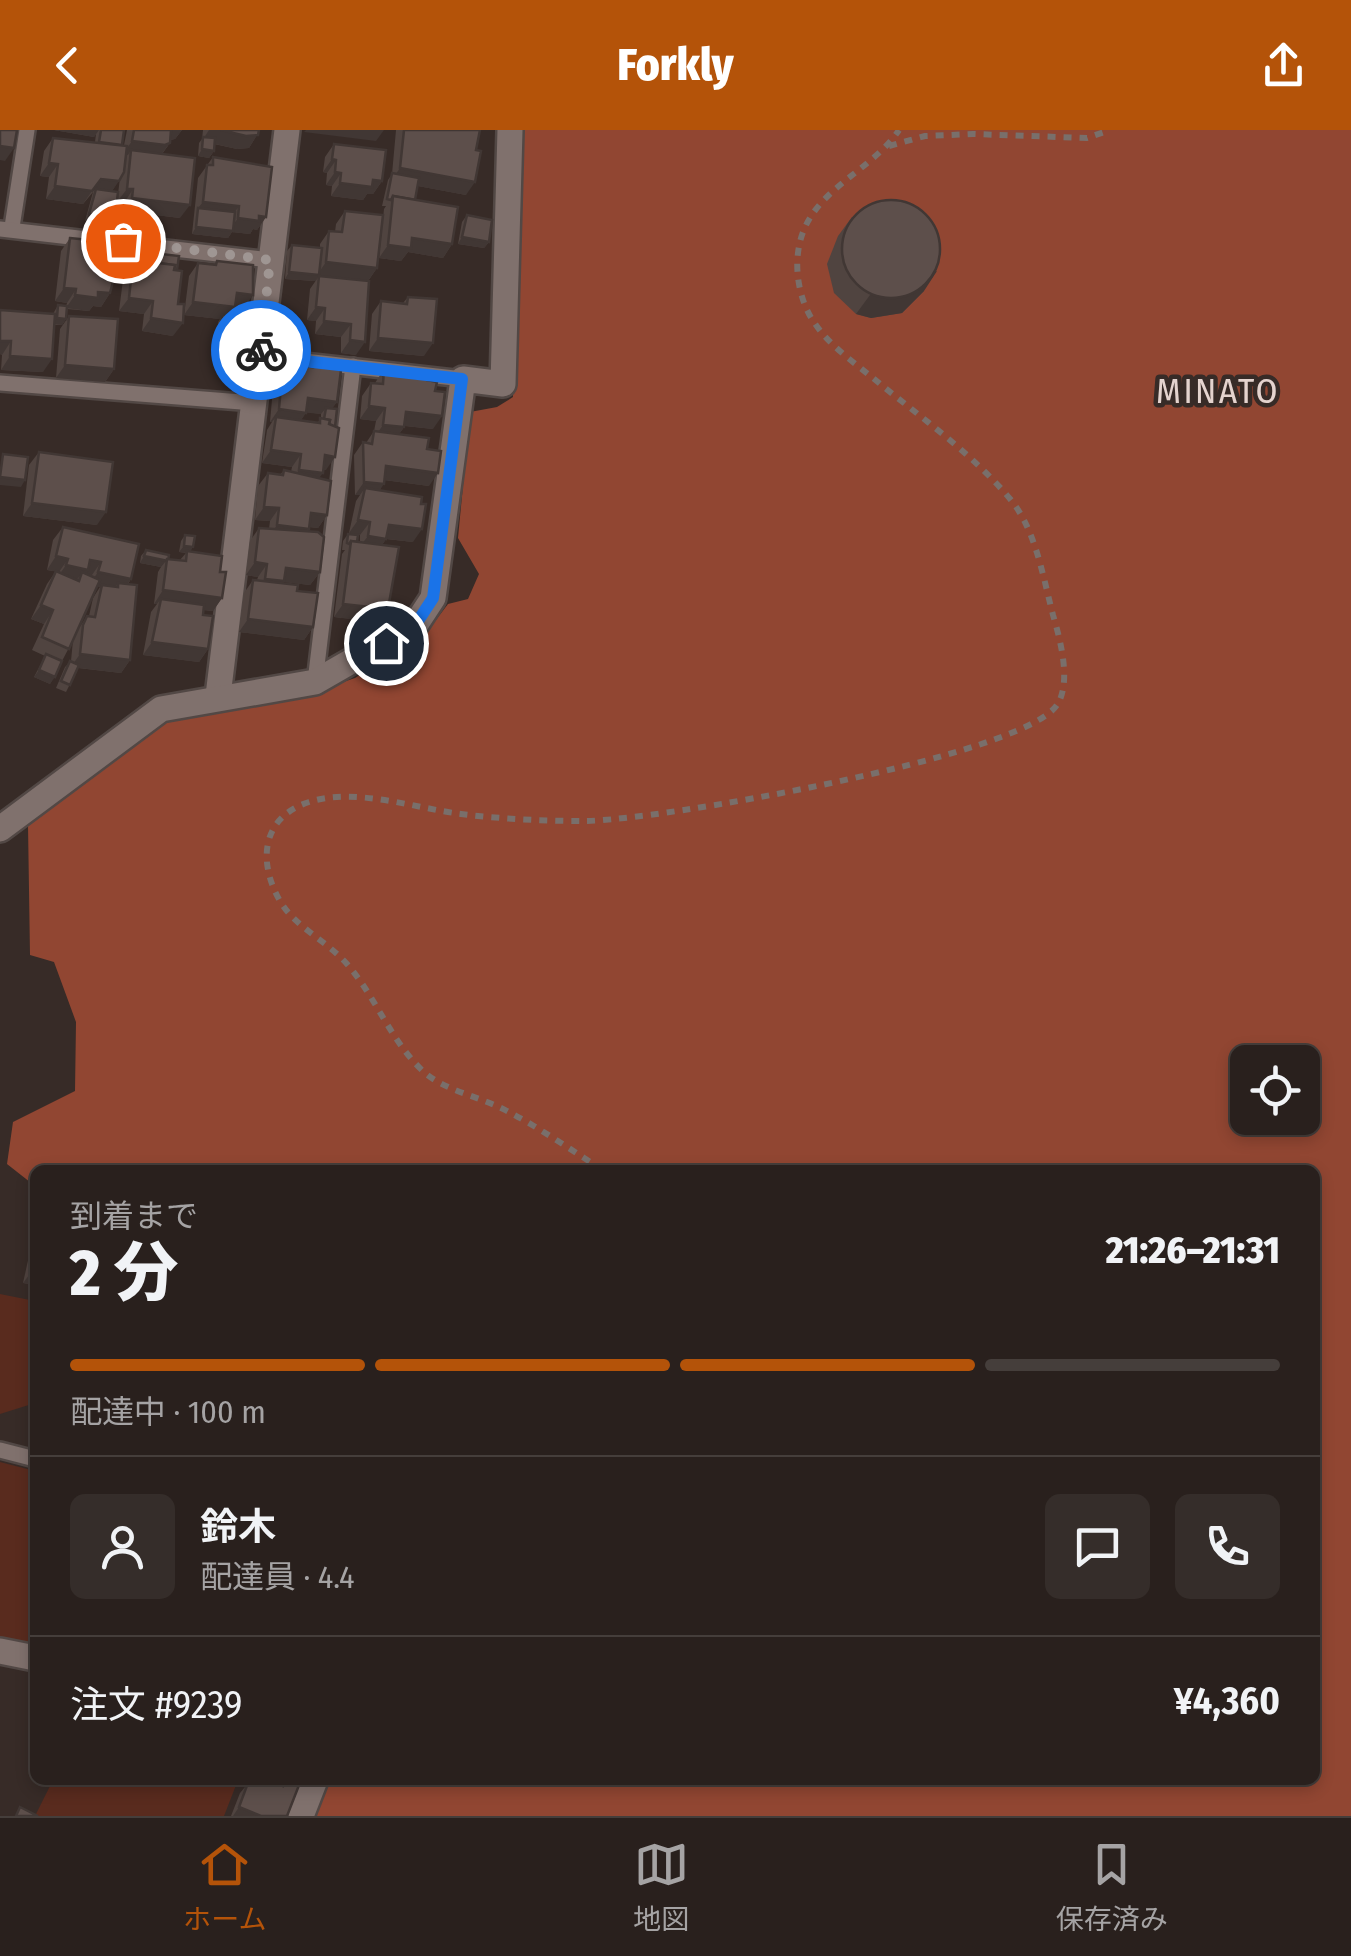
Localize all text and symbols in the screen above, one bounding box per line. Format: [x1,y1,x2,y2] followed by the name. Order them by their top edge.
[40,38,95,93] icon: back
[617,38,734,92] text: Forkly
[1256,38,1311,93] icon: share
[81,199,166,284] pin
[96,214,151,269] icon: bag
[211,300,311,400] courier
[234,323,289,378] icon: bike
[1156,370,1280,412] district label: MINATO
[344,601,429,686] pin
[359,616,414,671] icon: home
[1230,1045,1320,1135] map controls
[1230,1045,1320,1135] button: locate
[70,1197,198,1235] text: 到着まで
[1106,1227,1280,1273] text: 21:26–21:31
[70,1234,179,1312] text: 2 分
[70,1393,266,1431] text: 配達中 · 100 m
[70,1494,175,1599] button: person
[1045,1494,1150,1599] button: chat
[1175,1494,1280,1599] button: phone
[200,1504,276,1550] text: 鈴木
[200,1558,355,1596] text: 配達員 · 4.4
[1174,1678,1280,1724] text: ¥4,360
[70,1682,243,1728] text: 注文 #9239
[183,1837,266,1937] tab: ホーム
[633,1837,689,1937] tab: 地図
[1056,1837,1168,1937] tab: 保存済み

